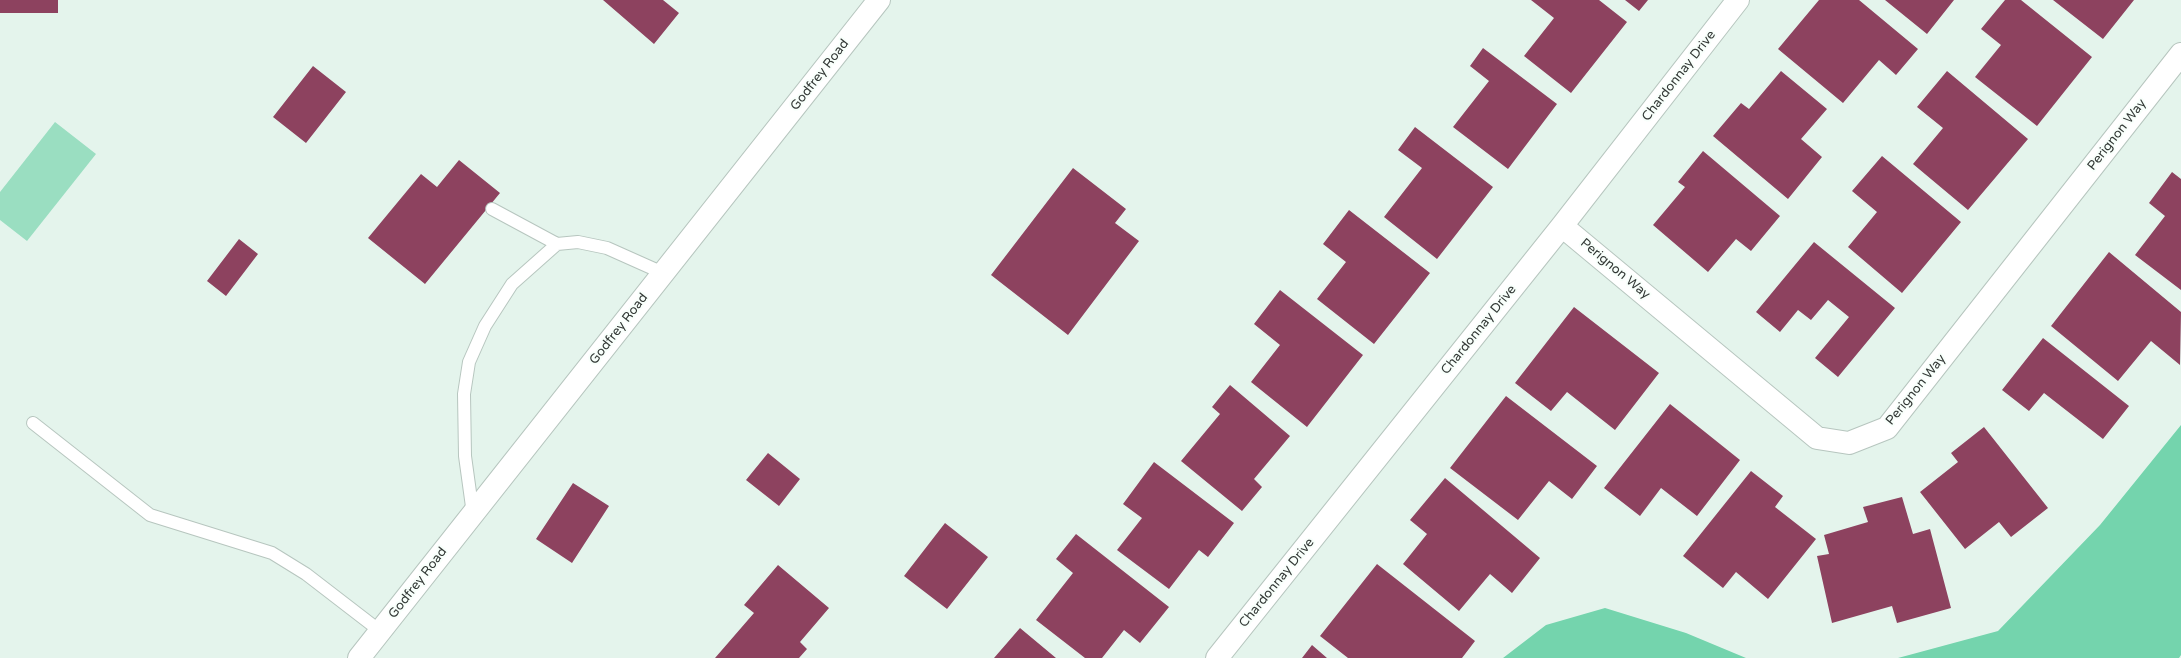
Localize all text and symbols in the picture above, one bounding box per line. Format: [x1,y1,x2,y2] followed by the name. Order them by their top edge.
[1639,28,1719,124] street label: Chardonnay Drive
[787,36,853,114] street label: Godfrey Road
[2084,96,2150,174] street label: Perignon Way
[1577,235,1653,303] street label: Perignon Way
[1438,282,1520,378] street label: Chardonnay Drive
[586,290,652,368] street label: Godfrey Road
[1883,352,1949,428] street label: Perignon Way
[1236,535,1318,631] street label: Chardonnay Drive
[385,544,451,622] street label: Godfrey Road

